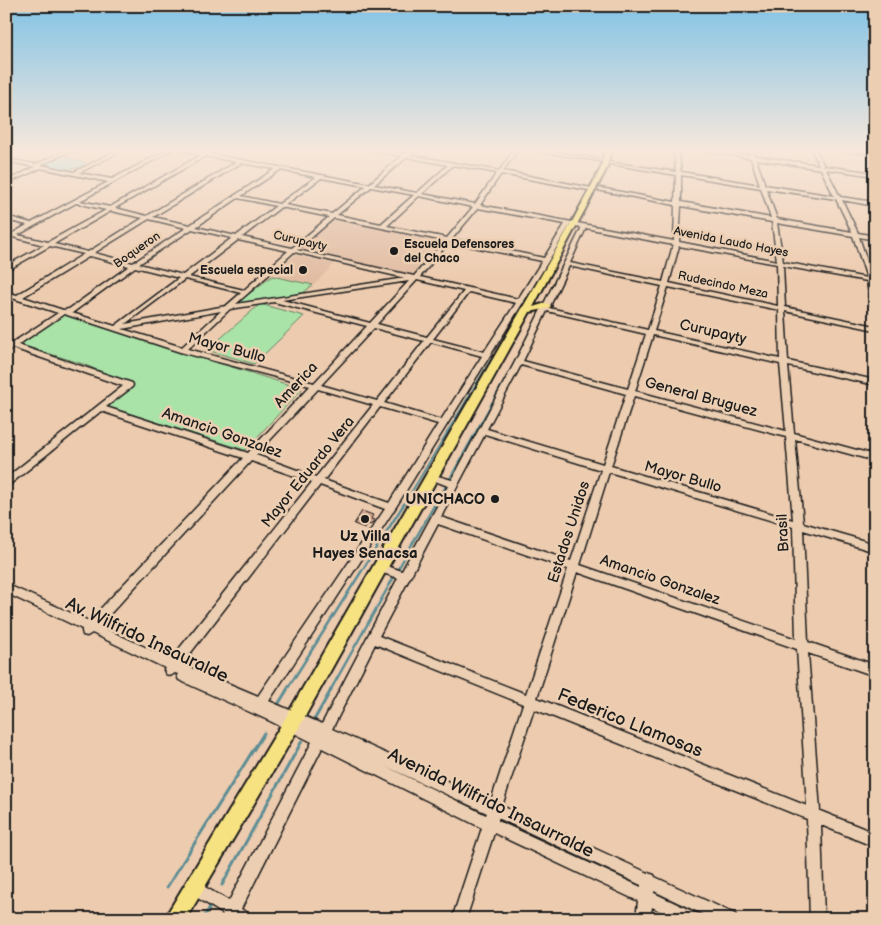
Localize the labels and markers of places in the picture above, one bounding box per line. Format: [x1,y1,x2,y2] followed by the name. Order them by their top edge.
[404,237,514,266] place label: Escuela Defensores del Chaco
[388,245,400,257] marker: Escuela Defensores del Chaco
[200,263,293,278] place label: Escuela especial
[297,264,309,276] marker: Escuela especial
[406,490,485,509] place label: UNICHACO
[489,493,501,505] marker: UNICHACO
[359,513,371,525] marker: Uz Villa Hayes Senacsa
[312,527,418,563] place label: Uz Villa Hayes Senacsa

